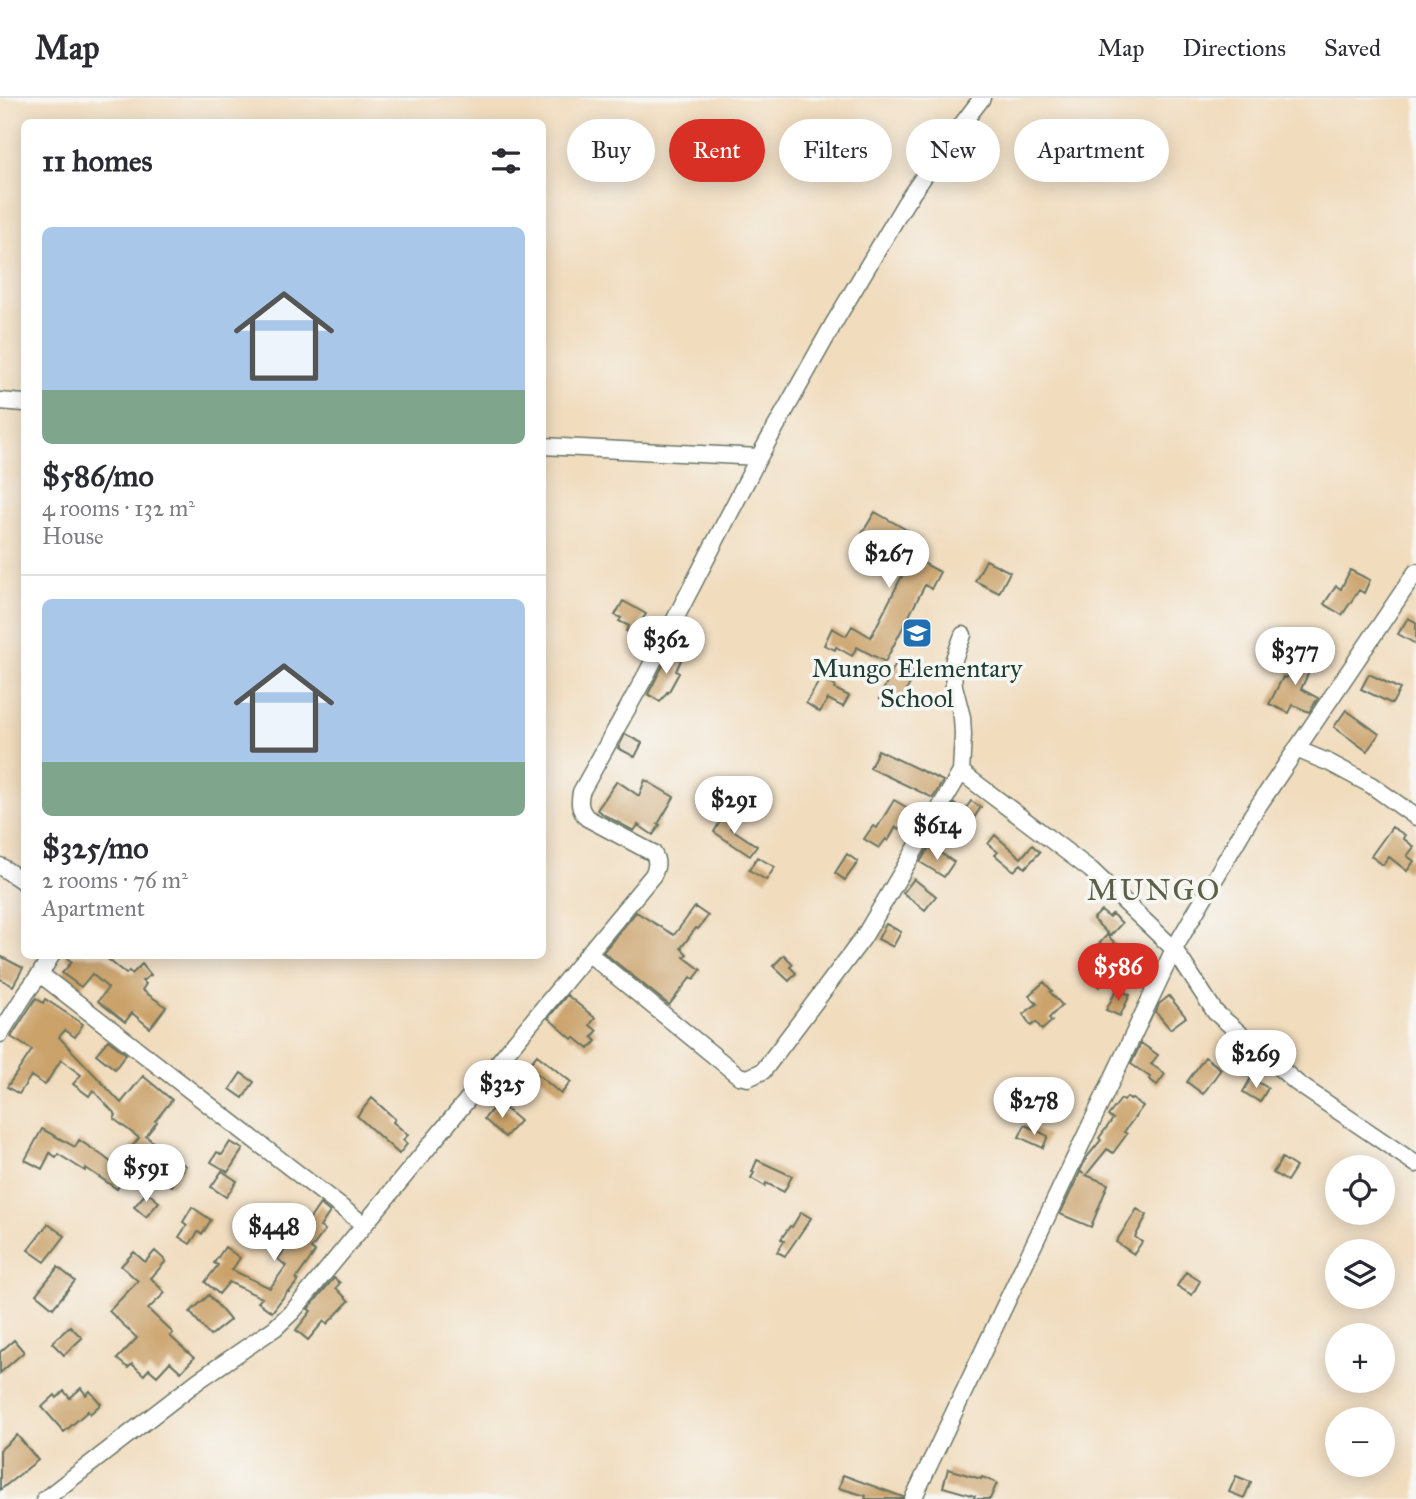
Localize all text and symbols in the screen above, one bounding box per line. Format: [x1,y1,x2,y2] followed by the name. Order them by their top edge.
[35,28,99,68] text: Map
[1098,33,1145,63] text: Map
[1183,33,1286,63] text: Directions
[1324,33,1381,63] text: Saved
[567,119,655,182] chip: Buy
[669,119,765,182] chip: Rent
[779,119,892,182] chip: Filters
[906,119,1000,182] chip: New
[1014,119,1169,182] chip: Apartment
[487,142,525,180] icon: filters
[42,143,153,179] text: 11 homes
[221,273,347,399] icon: home
[42,458,154,494] text: $586/mo
[42,494,195,522] text: 4 rooms · 132 m²
[42,522,104,550] text: House
[848,531,930,590] pin: $267
[864,539,914,567] text: $267
[625,616,707,676] pin: $362
[900,616,934,650] school or university icon: Mungo Elementary School
[643,625,689,653] text: $362
[1254,628,1336,687] pin: $377
[1271,636,1319,664] text: $377
[221,645,347,771] icon: home
[812,652,1023,714] place label: Mungo Elementary School
[693,776,775,836] pin: $291
[711,785,757,813] text: $291
[896,802,978,862] pin: $614
[913,811,961,839] text: $614
[42,830,149,866] text: $325/mo
[42,866,188,894] text: 2 rooms · 76 m²
[1087,872,1221,908] district label: MUNGO
[42,894,145,922] text: Apartment
[1077,944,1159,1003] pin: $586
[1094,952,1142,980] text: $586
[1215,1030,1297,1090] pin: $269
[1231,1039,1281,1067] text: $269
[461,1060,543,1120] pin: $325
[480,1069,524,1097] text: $325
[993,1077,1075,1137] pin: $278
[1009,1086,1059,1114] text: $278
[105,1144,187,1204] pin: $591
[123,1153,169,1181] text: $591
[1325,1155,1395,1477] map controls
[1325,1155,1395,1225] button: locate
[233,1204,315,1263] pin: $448
[248,1212,300,1240] text: $448
[1325,1239,1395,1309] button: layers
[1325,1323,1395,1393] button: +
[1325,1407,1395,1477] button: −

